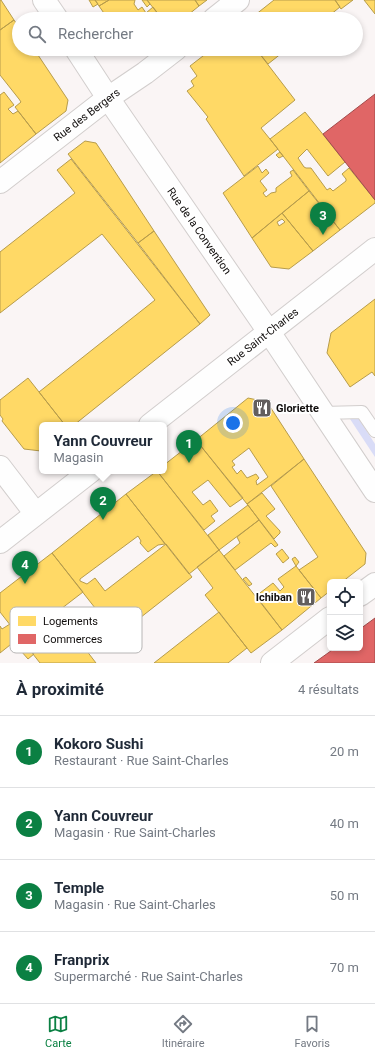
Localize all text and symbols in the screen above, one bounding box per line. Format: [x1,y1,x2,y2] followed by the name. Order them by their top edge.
[12,12,363,56] search box
[26,23,48,45] icon: search
[58,25,133,43] text: Rechercher
[51,86,123,144] street label: Rue des Bergers
[164,185,234,277] street label: Rue de la Convention
[310,202,336,235] pin: 3
[225,305,301,369] street label: Rue Saint-Charles
[251,397,273,419] restaurant icon: Gloriette
[276,402,319,415] place label: Gloriette
[223,413,243,433] your location
[39,422,167,474] popup
[176,430,202,463] pin: 1
[54,432,153,450] text: Yann Couvreur
[54,450,103,465] text: Magasin
[90,487,116,520] pin: 2
[12,551,38,584] pin: 4
[327,579,363,651] map controls
[327,579,363,615] button: locate
[295,586,317,608] restaurant icon: Ichiban
[256,591,292,604] place label: Ichiban
[10,607,142,653] legend
[43,615,98,628] text: Logements
[327,615,363,651] button: layers
[43,633,103,646] text: Commerces
[16,679,104,699] text: À proximité
[298,682,359,697] text: 4 résultats
[54,735,143,753] text: Kokoro Sushi
[25,744,33,759] text: 1
[330,744,359,759] text: 20 m
[54,753,229,768] text: Restaurant · Rue Saint-Charles
[54,807,153,825] text: Yann Couvreur
[25,816,33,831] text: 2
[330,816,359,831] text: 40 m
[54,825,216,840] text: Magasin · Rue Saint-Charles
[54,879,104,897] text: Temple
[25,888,33,903] text: 3
[330,888,359,903] text: 50 m
[54,897,216,912] text: Magasin · Rue Saint-Charles
[54,951,109,969] text: Franprix
[25,960,33,975] text: 4
[330,960,359,975] text: 70 m
[54,969,243,984] text: Supermarché · Rue Saint-Charles
[45,1013,72,1050] tab: Carte
[162,1013,204,1050] tab: Itinéraire
[295,1013,330,1050] tab: Favoris

